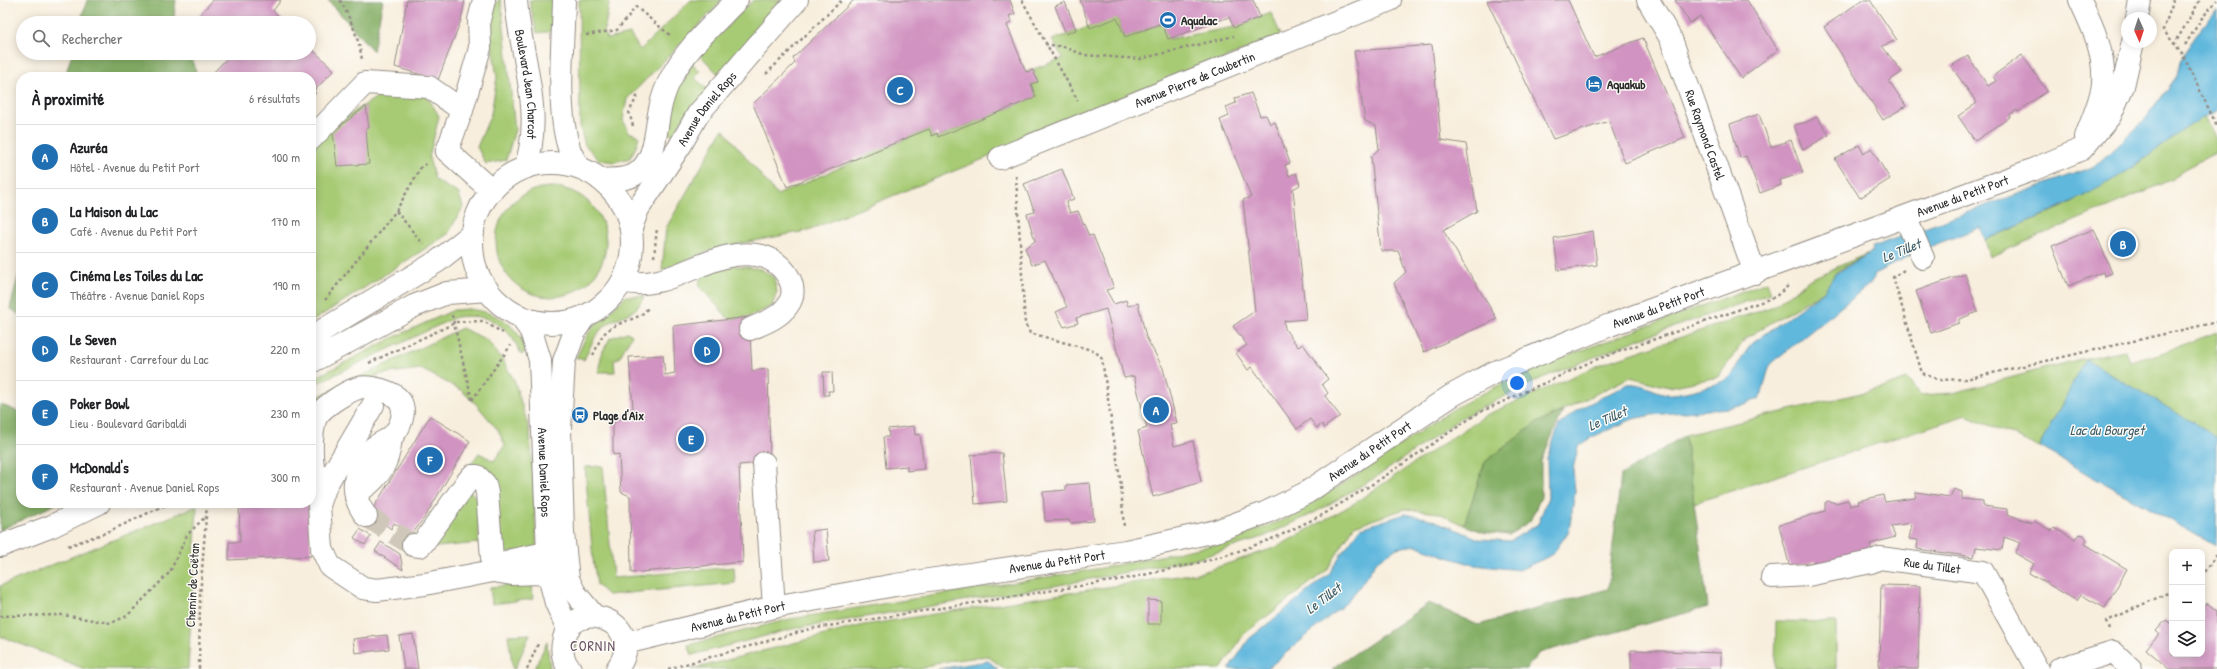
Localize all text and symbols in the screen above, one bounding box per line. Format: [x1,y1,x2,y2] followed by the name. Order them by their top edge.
[1158,10,1178,30] sports icon: Aqualac
[1181,11,1218,30] place label: Aqualac
[2121,12,2157,48] north arrow
[16,16,316,60] search box
[30,27,52,49] icon: search
[62,28,123,49] text: Rechercher
[511,28,542,140] street label: Boulevard Jean Charcot
[1132,47,1258,112] street label: Avenue Pierre de Coubertin
[673,67,740,149] street label: Avenue Daniel Rops
[1584,74,1604,94] hotel icon: Aquakub
[887,75,913,105] pin: C
[1607,75,1646,94] place label: Aquakub
[32,87,104,110] text: À proximité
[1681,87,1730,183] street label: Rue Raymond Castel
[249,89,300,107] text: 6 résultats
[70,137,107,158] text: Azuréa
[42,148,48,166] text: A
[272,148,300,166] text: 100 m
[70,158,199,176] text: Hôtel · Avenue du Petit Port
[1914,170,2011,221] street label: Avenue du Petit Port
[70,201,158,222] text: La Maison du Lac
[42,212,48,230] text: B
[271,212,300,230] text: 170 m
[70,222,197,240] text: Café · Avenue du Petit Port
[2110,229,2136,259] pin: B
[1879,233,1925,266] water label: Le Tillet
[70,265,203,286] text: Cinéma Les Toiles du Lac
[41,276,49,294] text: C
[273,276,300,294] text: 190 m
[1610,282,1707,332] street label: Avenue du Petit Port
[70,286,204,304] text: Théâtre · Avenue Daniel Rops
[70,329,117,350] text: Le Seven
[694,335,720,365] pin: D
[42,340,48,358] text: D
[270,340,300,358] text: 220 m
[70,350,209,368] text: Restaurant · Carrefour du Lac
[1507,373,1527,393] your location
[70,393,129,414] text: Poker Bowl
[1143,395,1169,425] pin: A
[1585,401,1631,435] water label: Le Tillet
[42,404,48,422] text: E
[270,404,300,422] text: 230 m
[570,405,590,425] bus stop icon: Plage d'Aix
[593,406,644,425] place label: Plage d'Aix
[70,414,187,432] text: Lieu · Boulevard Garibaldi
[1324,416,1415,485] street label: Avenue du Petit Port
[2070,420,2146,440] water label: Lac du Bourget
[678,424,704,454] pin: E
[534,427,556,517] street label: Avenue Daniel Rops
[417,445,443,475] pin: F
[70,457,129,478] text: McDonald's
[43,468,47,486] text: F
[271,468,300,486] text: 300 m
[70,478,219,496] text: Restaurant · Avenue Daniel Rops
[181,542,203,628] street label: Chemin de Coëtan
[1008,545,1107,577] street label: Avenue du Petit Port
[2169,549,2205,657] map controls
[2169,549,2205,585] button: +
[1903,552,1962,578] street label: Rue du Tillet
[1301,577,1346,618] water label: Le Tillet
[2169,585,2205,621] button: −
[689,596,787,636] street label: Avenue du Petit Port
[2169,621,2205,657] button: layers
[570,636,616,655] district label: CORNIN

